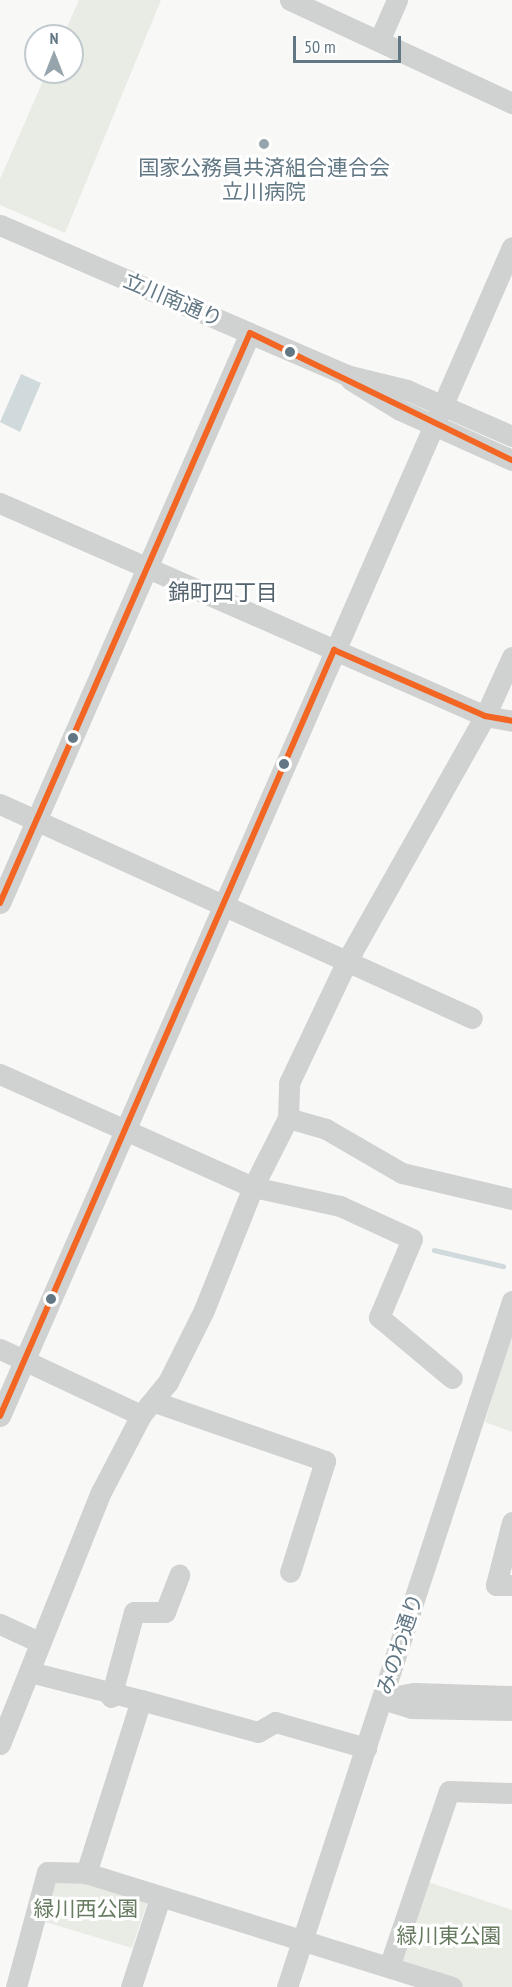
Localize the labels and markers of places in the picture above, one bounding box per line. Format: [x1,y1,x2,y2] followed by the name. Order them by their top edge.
[255,135,273,153] marker: 国家公務員共済組合連合会 立川病院
[138,155,390,205] place label: 国家公務員共済組合連合会 立川病院
[284,346,296,358] unlabelled marker
[67,732,79,744] unlabelled marker
[278,758,290,770] unlabelled marker
[45,1293,57,1305] unlabelled marker

